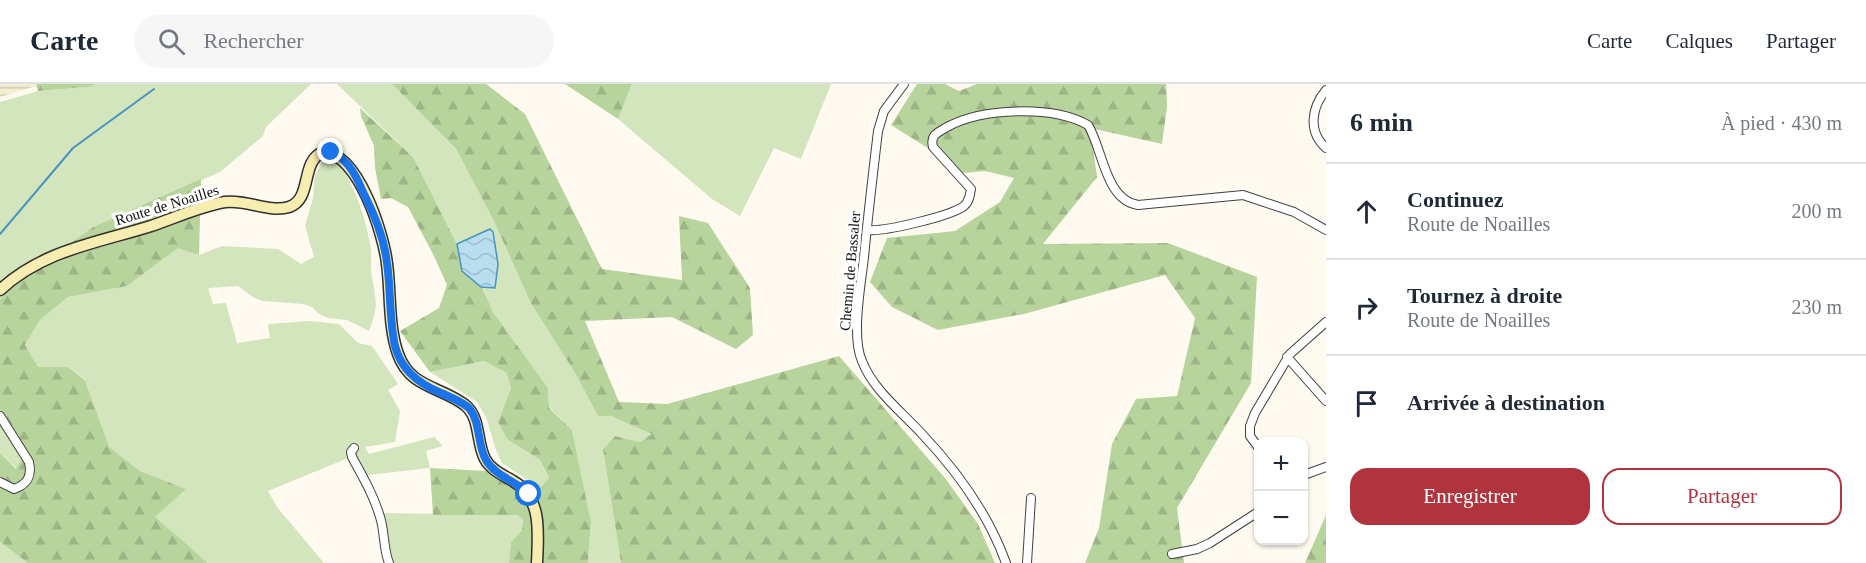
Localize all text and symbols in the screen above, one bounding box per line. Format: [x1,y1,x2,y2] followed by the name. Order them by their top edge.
[134,14,554,68] search box
[30,25,98,56] text: Carte
[155,25,188,58] icon: search
[203,28,304,53] text: Rechercher
[1587,29,1632,53] text: Carte
[1665,29,1733,53] text: Calques
[1766,29,1836,53] text: Partager
[1350,108,1413,137] text: 6 min
[1721,112,1842,134] text: À pied · 430 m
[317,138,343,164] route end
[113,182,221,228] street label: Route de Noailles
[1407,187,1504,212] text: Continuez
[1350,195,1383,228] icon: ahead
[1791,200,1842,222] text: 200 m
[837,211,863,331] street label: Chemin de Bassaler
[1407,213,1550,235] text: Route de Noailles
[1407,283,1562,308] text: Tournez à droite
[1350,291,1383,324] icon: right
[1791,296,1842,318] text: 230 m
[1407,309,1550,331] text: Route de Noailles
[1350,387,1383,420] icon: arrive
[1407,390,1605,415] text: Arrivée à destination
[1254,437,1308,545] map controls
[1254,437,1308,491] button: +
[1350,468,1590,525] button: Enregistrer
[1602,468,1842,525] button: Partager
[515,480,541,506] route start
[1254,491,1308,545] button: −

